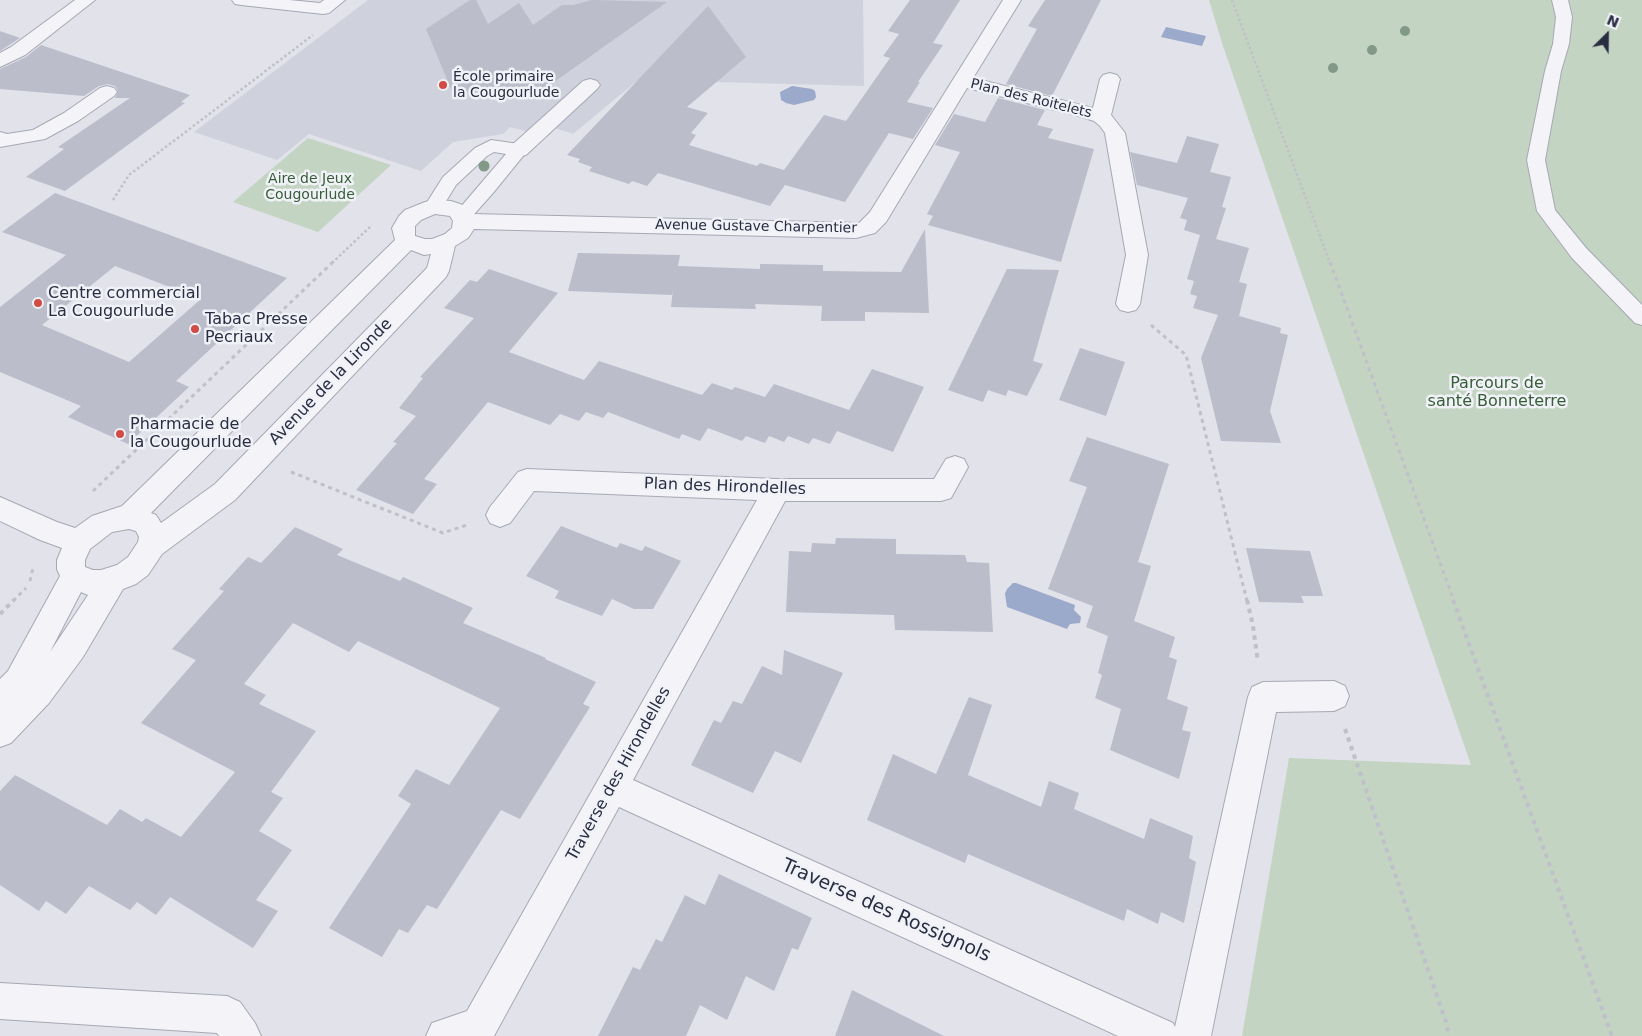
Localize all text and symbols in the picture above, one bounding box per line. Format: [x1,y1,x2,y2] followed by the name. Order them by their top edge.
[1582,10,1632,60] north arrow
[1604,12,1621,31] text: N
[453,69,559,102] place label: École primaire la Cougourlude
[969,76,1093,122] street label: Plan des Roitelets
[437,79,449,91] marker: École primaire la Cougourlude
[265,171,355,203] park label: Aire de Jeux Cougourlude
[655,217,857,237] street label: Avenue Gustave Charpentier
[48,284,200,322] place label: Centre commercial La Cougourlude
[32,297,44,309] marker: Centre commercial La Cougourlude
[205,310,308,348] place label: Tabac Presse Pecriaux
[266,315,396,449] street label: Avenue de la Lironde
[189,323,201,335] marker: Tabac Presse Pecriaux
[1428,374,1566,412] park label: Parcours de santé Bonneterre
[130,415,252,453] place label: Pharmacie de la Cougourlude
[114,428,126,440] marker: Pharmacie de la Cougourlude
[644,475,806,499] street label: Plan des Hirondelles
[563,684,675,864] street label: Traverse des Hirondelles
[778,855,994,967] street label: Traverse des Rossignols

